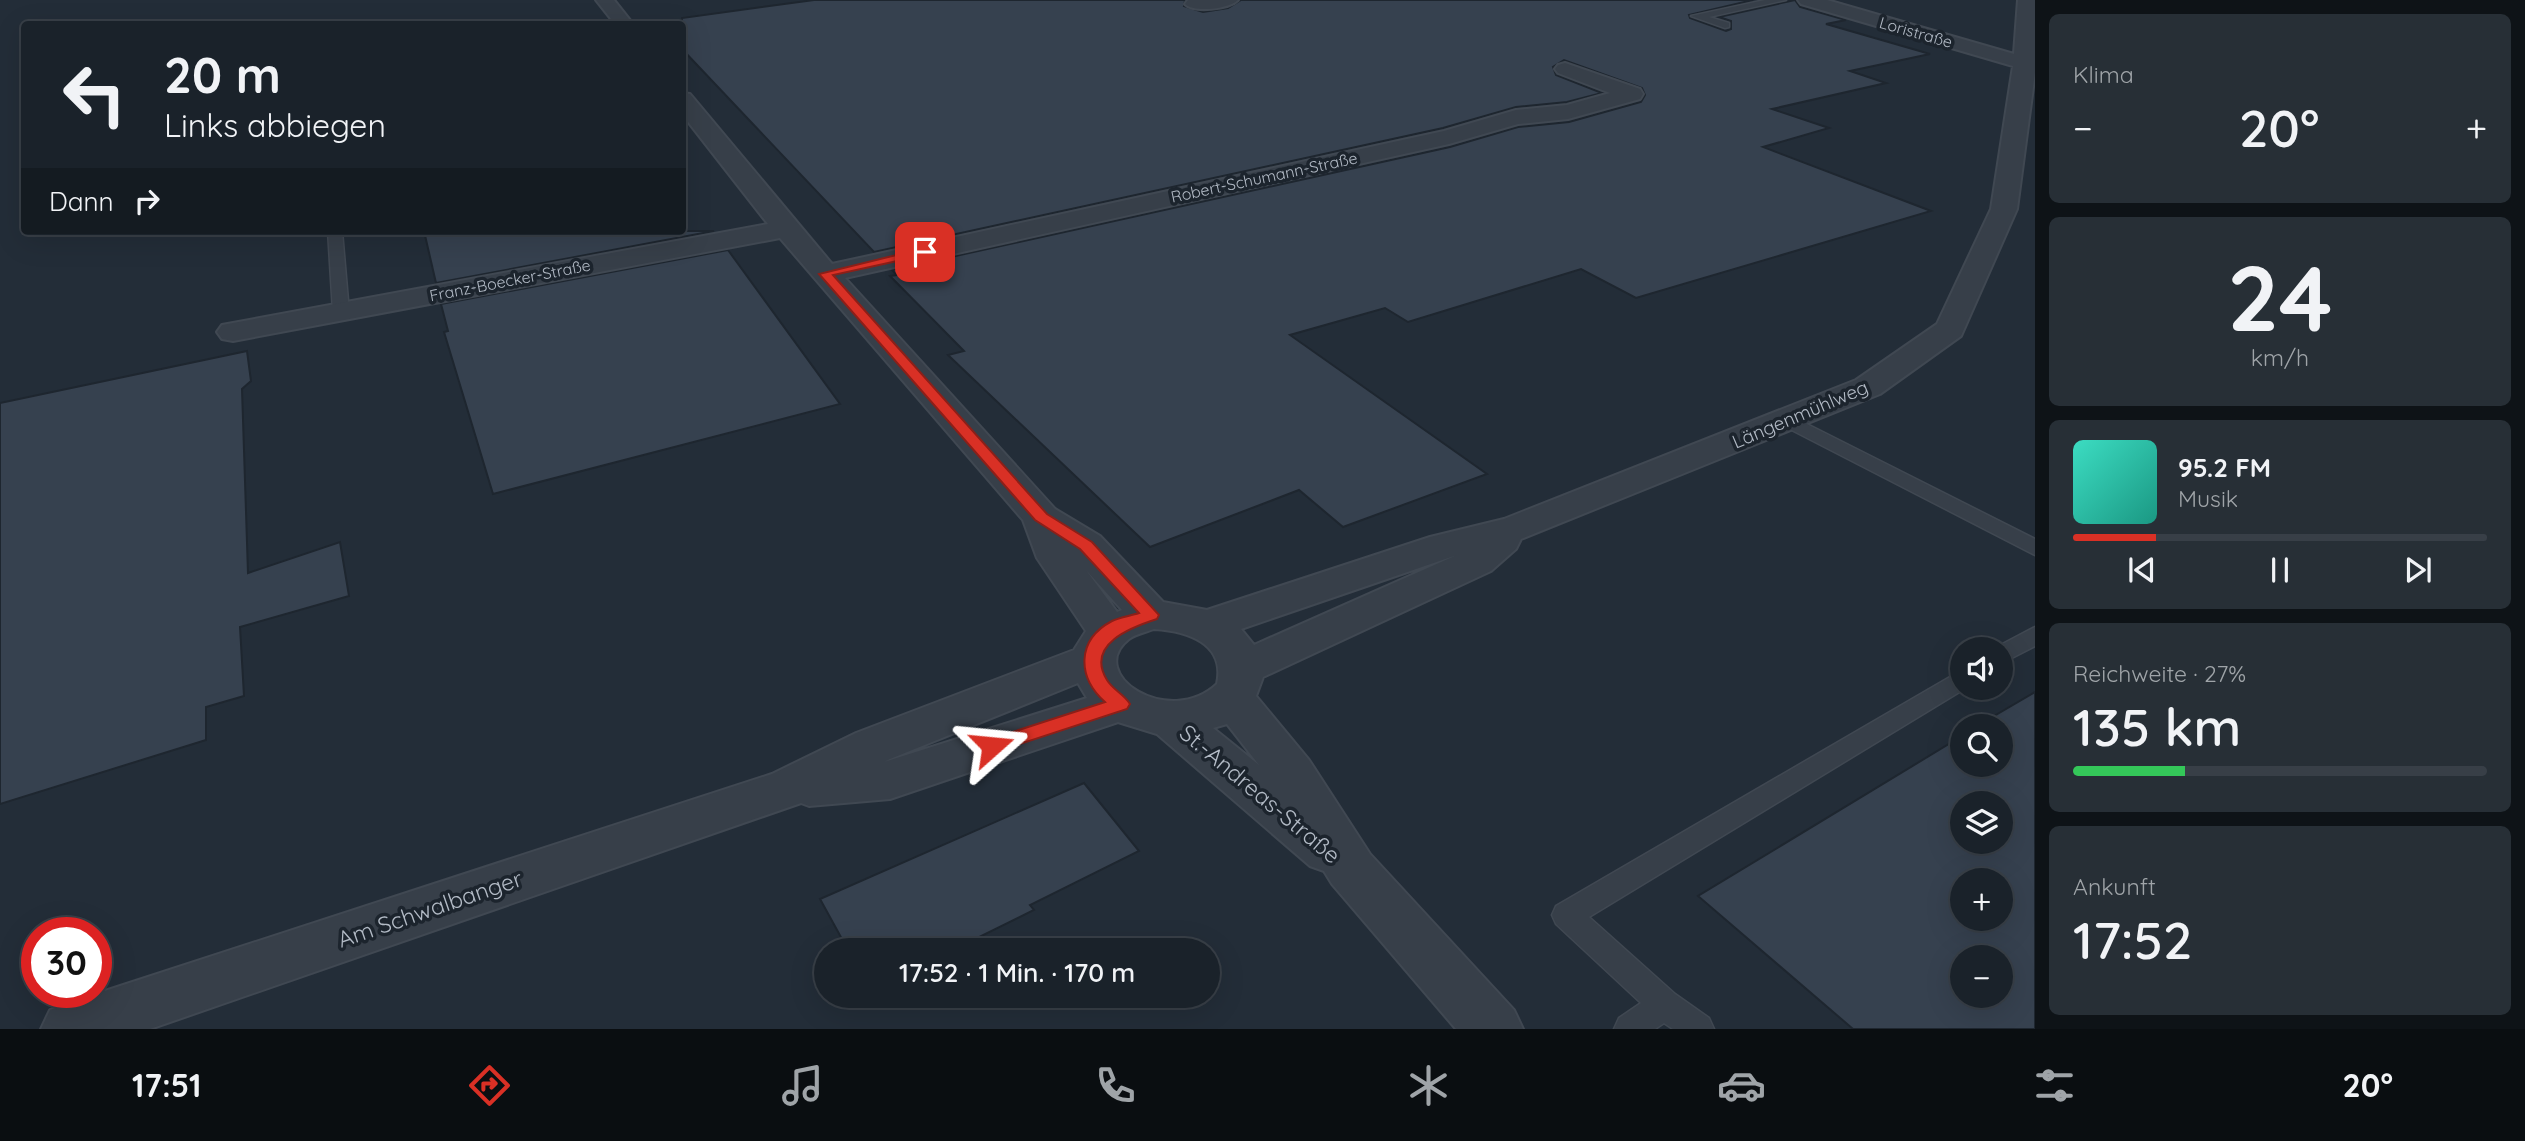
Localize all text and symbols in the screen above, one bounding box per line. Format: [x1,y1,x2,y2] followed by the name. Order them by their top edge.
[1877,12,1955,52] street label: Loristraße
[164,44,281,105] text: 20 m
[49,49,140,140] icon: left
[2073,60,2134,89] text: Klima
[2239,95,2319,160] text: 20°
[2073,104,2093,152] text: −
[2466,104,2487,152] text: +
[164,105,386,145] text: Links abbiegen
[1169,147,1359,207] street label: Robert-Schumann-Straße
[128,182,166,220] icon: right
[49,185,114,218] text: Dann
[895,222,955,282] pin
[906,233,944,271] icon: arrive
[2227,240,2333,354] text: 24
[428,255,592,305] street label: Franz-Boecker-Straße
[2251,343,2309,372] text: km/h
[1728,375,1872,453] street label: Längenmühlweg
[2178,451,2271,484] text: 95.2 FM
[2178,484,2238,513] text: Musik
[2123,551,2161,589] icon: previous
[2261,551,2299,589] icon: pause
[2399,551,2437,589] icon: next
[1950,637,2013,1008] map controls
[1950,637,2013,700] button: sound
[2073,659,2246,688] text: Reichweite · 27%
[2073,694,2241,759] text: 135 km
[955,709,1029,783] position arrow
[1950,714,2013,777] button: search
[1174,718,1347,869] street label: St.-Andreas-Straße
[1950,791,2013,854] button: layers
[334,863,526,954] street label: Am Schwalbanger
[1950,868,2013,931] button: +
[2073,872,2156,901] text: Ankunft
[2073,907,2192,972] text: 17:52
[21,917,112,1008] speed limit sign: 30
[1950,945,2013,1008] button: −
[899,956,1135,989] text: 17:52 · 1 Min. · 170 m
[465,1061,514,1110] icon: directions
[778,1061,827,1110] icon: music
[1091,1061,1140,1110] icon: phone
[1404,1061,1453,1110] icon: climate
[1717,1061,1766,1110] icon: car
[2030,1061,2079,1110] icon: filters
[132,1065,202,1105] text: 17:51
[2343,1065,2393,1105] text: 20°

